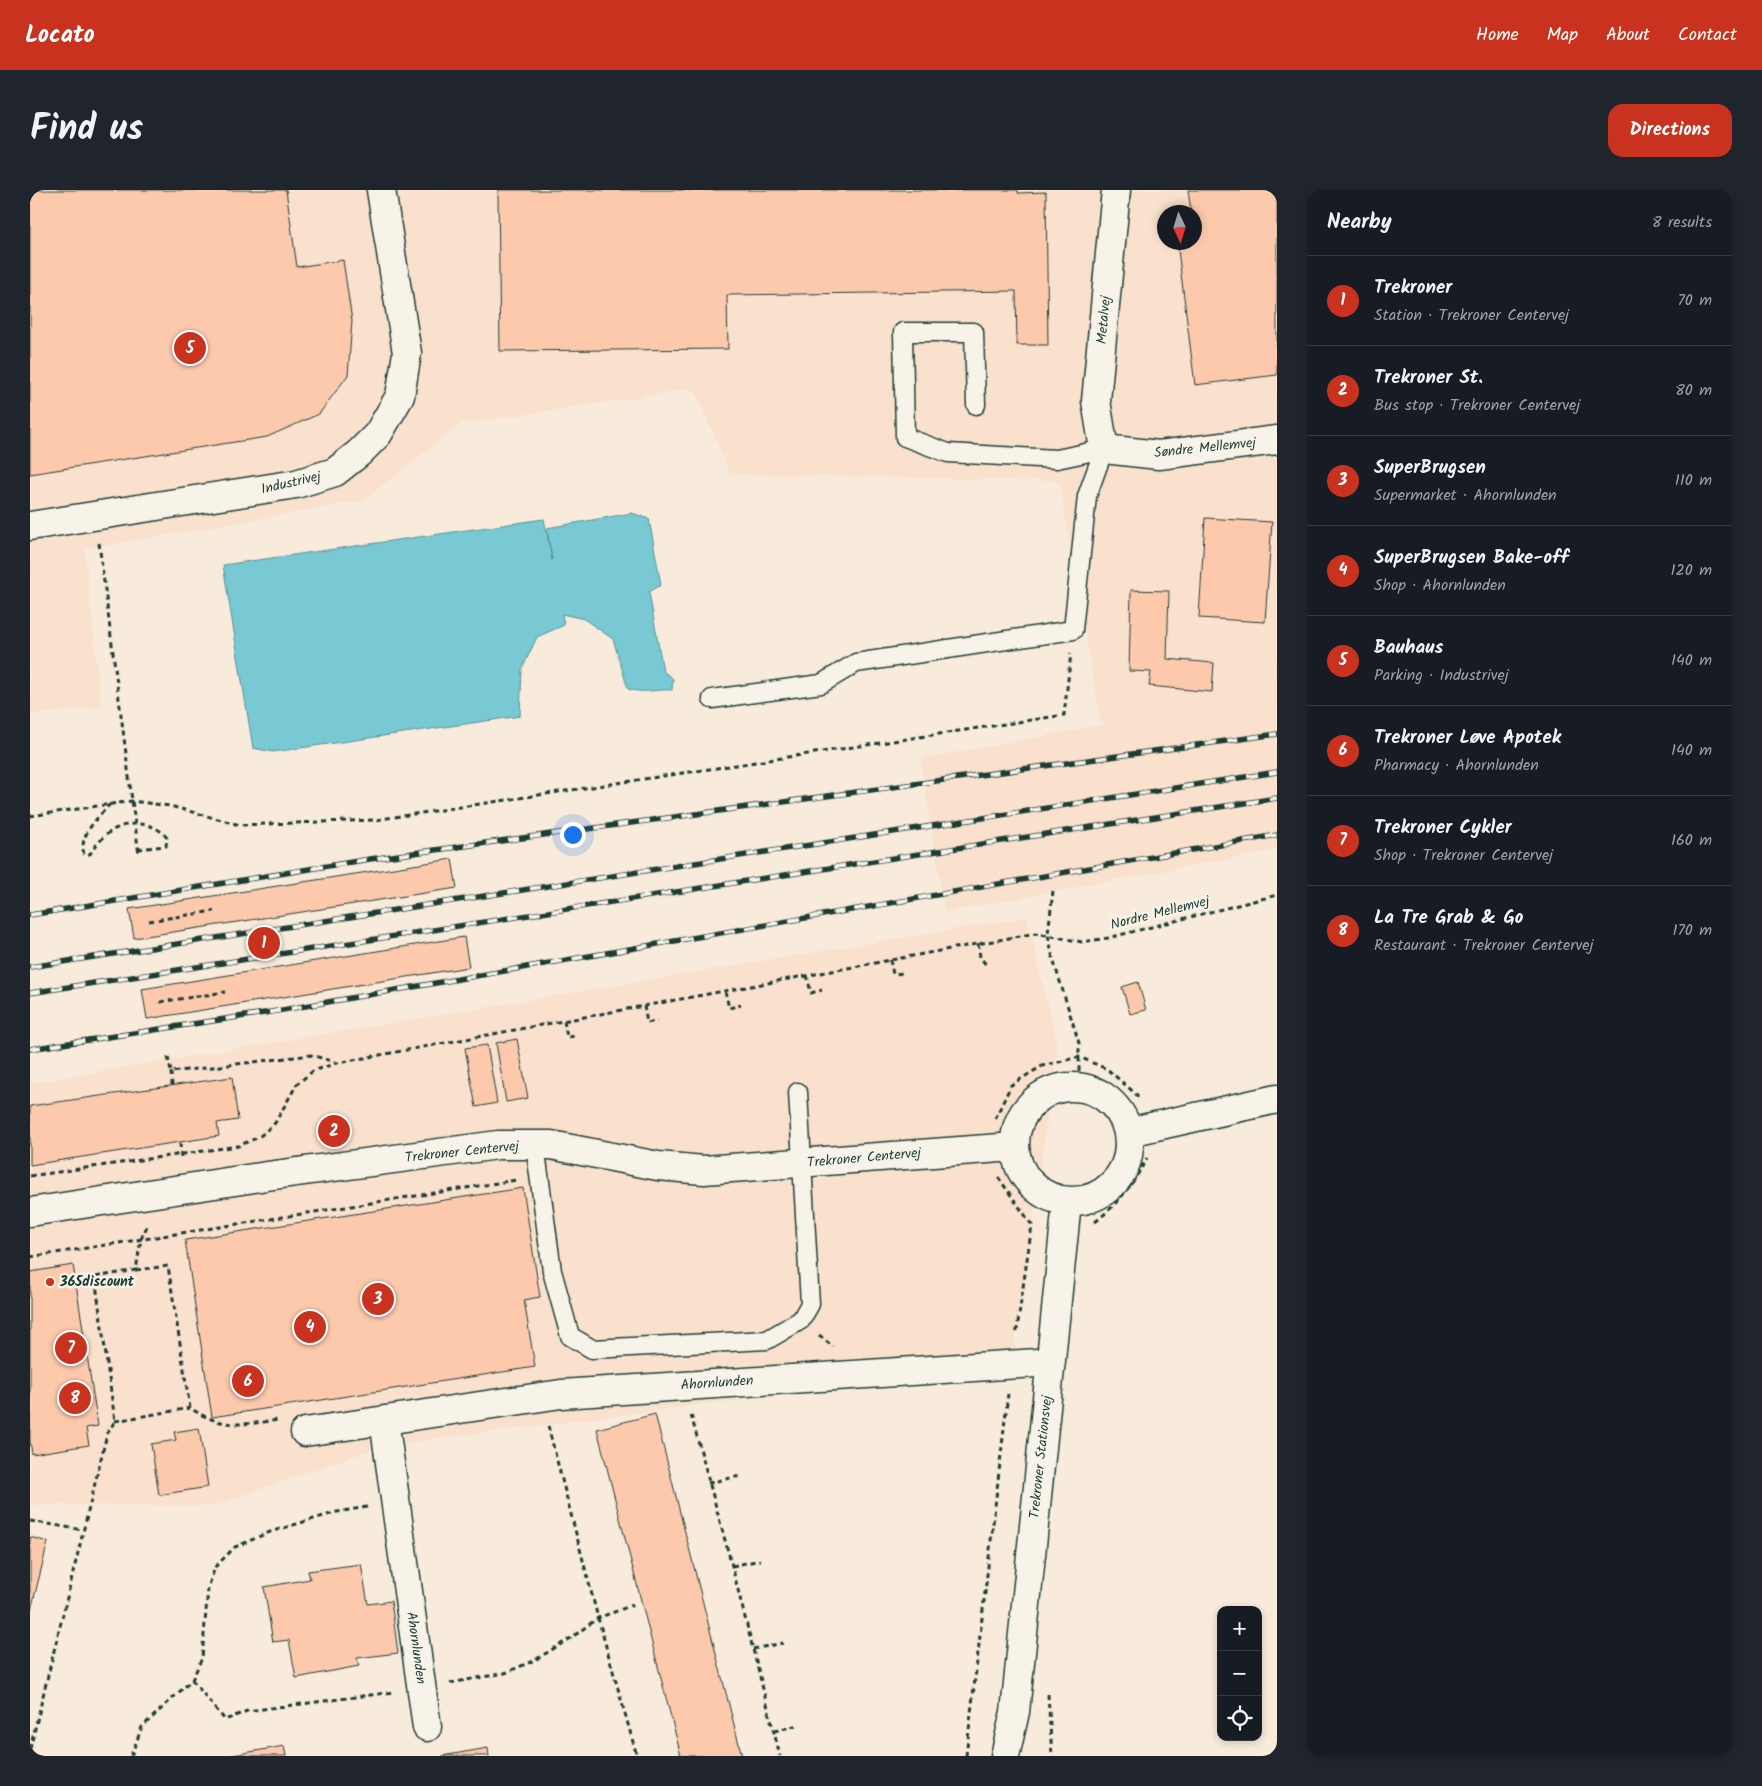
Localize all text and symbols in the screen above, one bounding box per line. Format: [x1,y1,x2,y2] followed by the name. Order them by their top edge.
[25,16,95,55] text: Locato
[1476,21,1519,50] text: Home
[1547,21,1578,50] text: Map
[1606,21,1650,50] text: About
[1678,21,1737,50] text: Contact
[30,102,143,158] text: Find us
[1608,104,1732,157] button: Directions
[1157,205,1202,250] north arrow
[1327,206,1392,239] text: Nearby
[1652,210,1712,235] text: 8 results
[1374,273,1452,303] text: Trekroner
[1341,288,1345,313] text: 1
[1677,288,1712,313] text: 70 m
[1091,294,1117,345] street label: Metalvej
[1374,303,1569,328] text: Station · Trekroner Centervej
[174,329,206,367] pin: 5
[1374,363,1483,393] text: Trekroner St.
[1338,378,1348,403] text: 2
[1675,378,1712,403] text: 80 m
[1374,393,1580,418] text: Bus stop · Trekroner Centervej
[1153,432,1257,464] street label: Søndre Mellemvej
[1374,453,1486,483] text: SuperBrugsen
[259,465,323,501] street label: Industrivej
[1339,468,1347,493] text: 3
[1675,468,1712,493] text: 110 m
[1374,483,1557,508] text: Supermarket · Ahornlunden
[1374,543,1569,573] text: SuperBrugsen Bake-off
[1339,558,1347,583] text: 4
[1671,558,1712,583] text: 120 m
[1374,573,1506,598] text: Shop · Ahornlunden
[1374,633,1443,663] text: Bauhaus
[1339,648,1347,673] text: 5
[1671,648,1712,673] text: 140 m
[1374,663,1509,688] text: Parking · Industrivej
[1374,723,1561,753] text: Trekroner Løve Apotek
[1339,738,1347,763] text: 6
[1671,738,1712,763] text: 140 m
[1374,753,1539,778] text: Pharmacy · Ahornlunden
[1374,813,1512,843] text: Trekroner Cykler
[560,822,586,848] your location
[1339,828,1347,853] text: 7
[1671,828,1712,853] text: 160 m
[1374,843,1553,868] text: Shop · Trekroner Centervej
[1108,890,1212,936] street label: Nordre Mellemvej
[1374,903,1523,933] text: La Tre Grab & Go
[1338,918,1348,943] text: 8
[1672,918,1712,943] text: 170 m
[248,924,280,962] pin: 1
[1374,933,1593,958] text: Restaurant · Trekroner Centervej
[318,1112,350,1150] pin: 2
[404,1135,520,1169] street label: Trekroner Centervej
[806,1142,922,1174] street label: Trekroner Centervej
[59,1271,135,1293] place label: 365discount
[44,1276,56,1288] marker: 365discount
[362,1280,394,1318] pin: 3
[294,1308,326,1346] pin: 4
[55,1329,87,1367] pin: 7
[232,1362,264,1400] pin: 6
[680,1369,754,1397] street label: Ahornlunden
[59,1379,91,1417] pin: 8
[1024,1394,1058,1520] street label: Trekroner Stationsvej
[1217,1606,1262,1741] map controls
[1217,1606,1262,1651] button: +
[400,1610,432,1686] street label: Ahornlunden
[1217,1651,1262,1696] button: −
[1217,1696,1262,1741] button: locate

